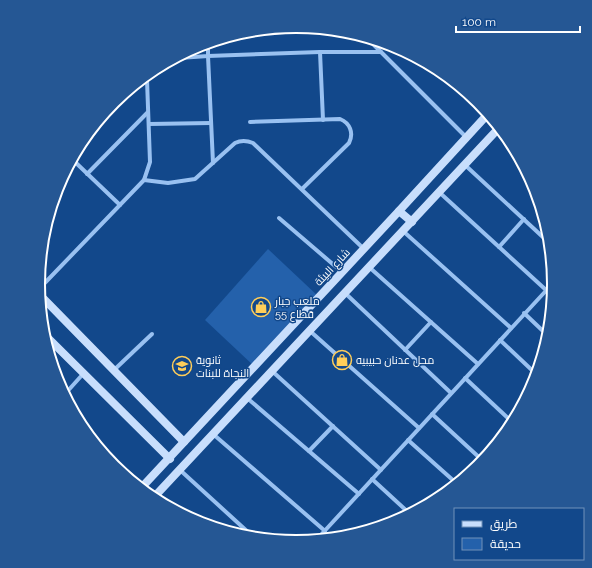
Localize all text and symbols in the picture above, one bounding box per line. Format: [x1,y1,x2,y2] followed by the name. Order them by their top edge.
[456,8,580,34] scale bar
[462,15,496,29] text: 100 m
[312,246,354,289] street label: شارع البيئة
[274,295,320,322] place label: ملعب جبار قطاع 55
[250,296,272,318] shop icon: ملعب جبار قطاع 55
[331,349,353,371] shop icon: محل عدنان حبيبيه
[196,354,249,380] place label: ثانوية النجاة للبنات
[356,354,434,367] place label: محل عدنان حبيبيه
[171,355,193,377] school or university icon: ثانوية النجاة للبنات
[454,508,584,560] legend
[490,517,518,531] text: طريق
[490,537,521,551] text: حديقة

